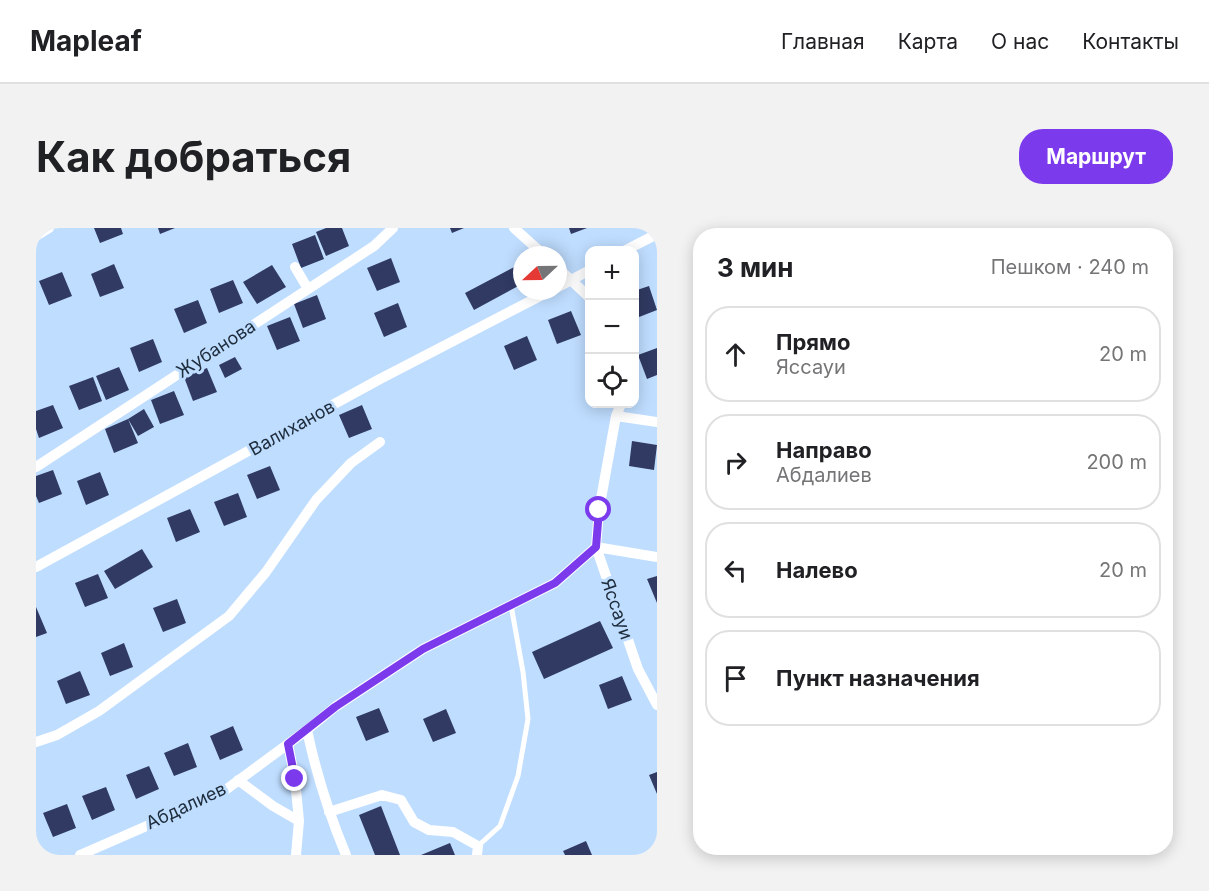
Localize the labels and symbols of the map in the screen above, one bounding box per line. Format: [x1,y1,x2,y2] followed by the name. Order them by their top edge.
[513,246,567,300] north arrow
[172,315,259,382] street label: Жубанова
[245,395,338,460] street label: Валиханов
[585,496,611,522] route start
[597,576,638,642] street label: Яссауи
[281,765,307,791] route end
[142,778,229,833] street label: Абдалиев

